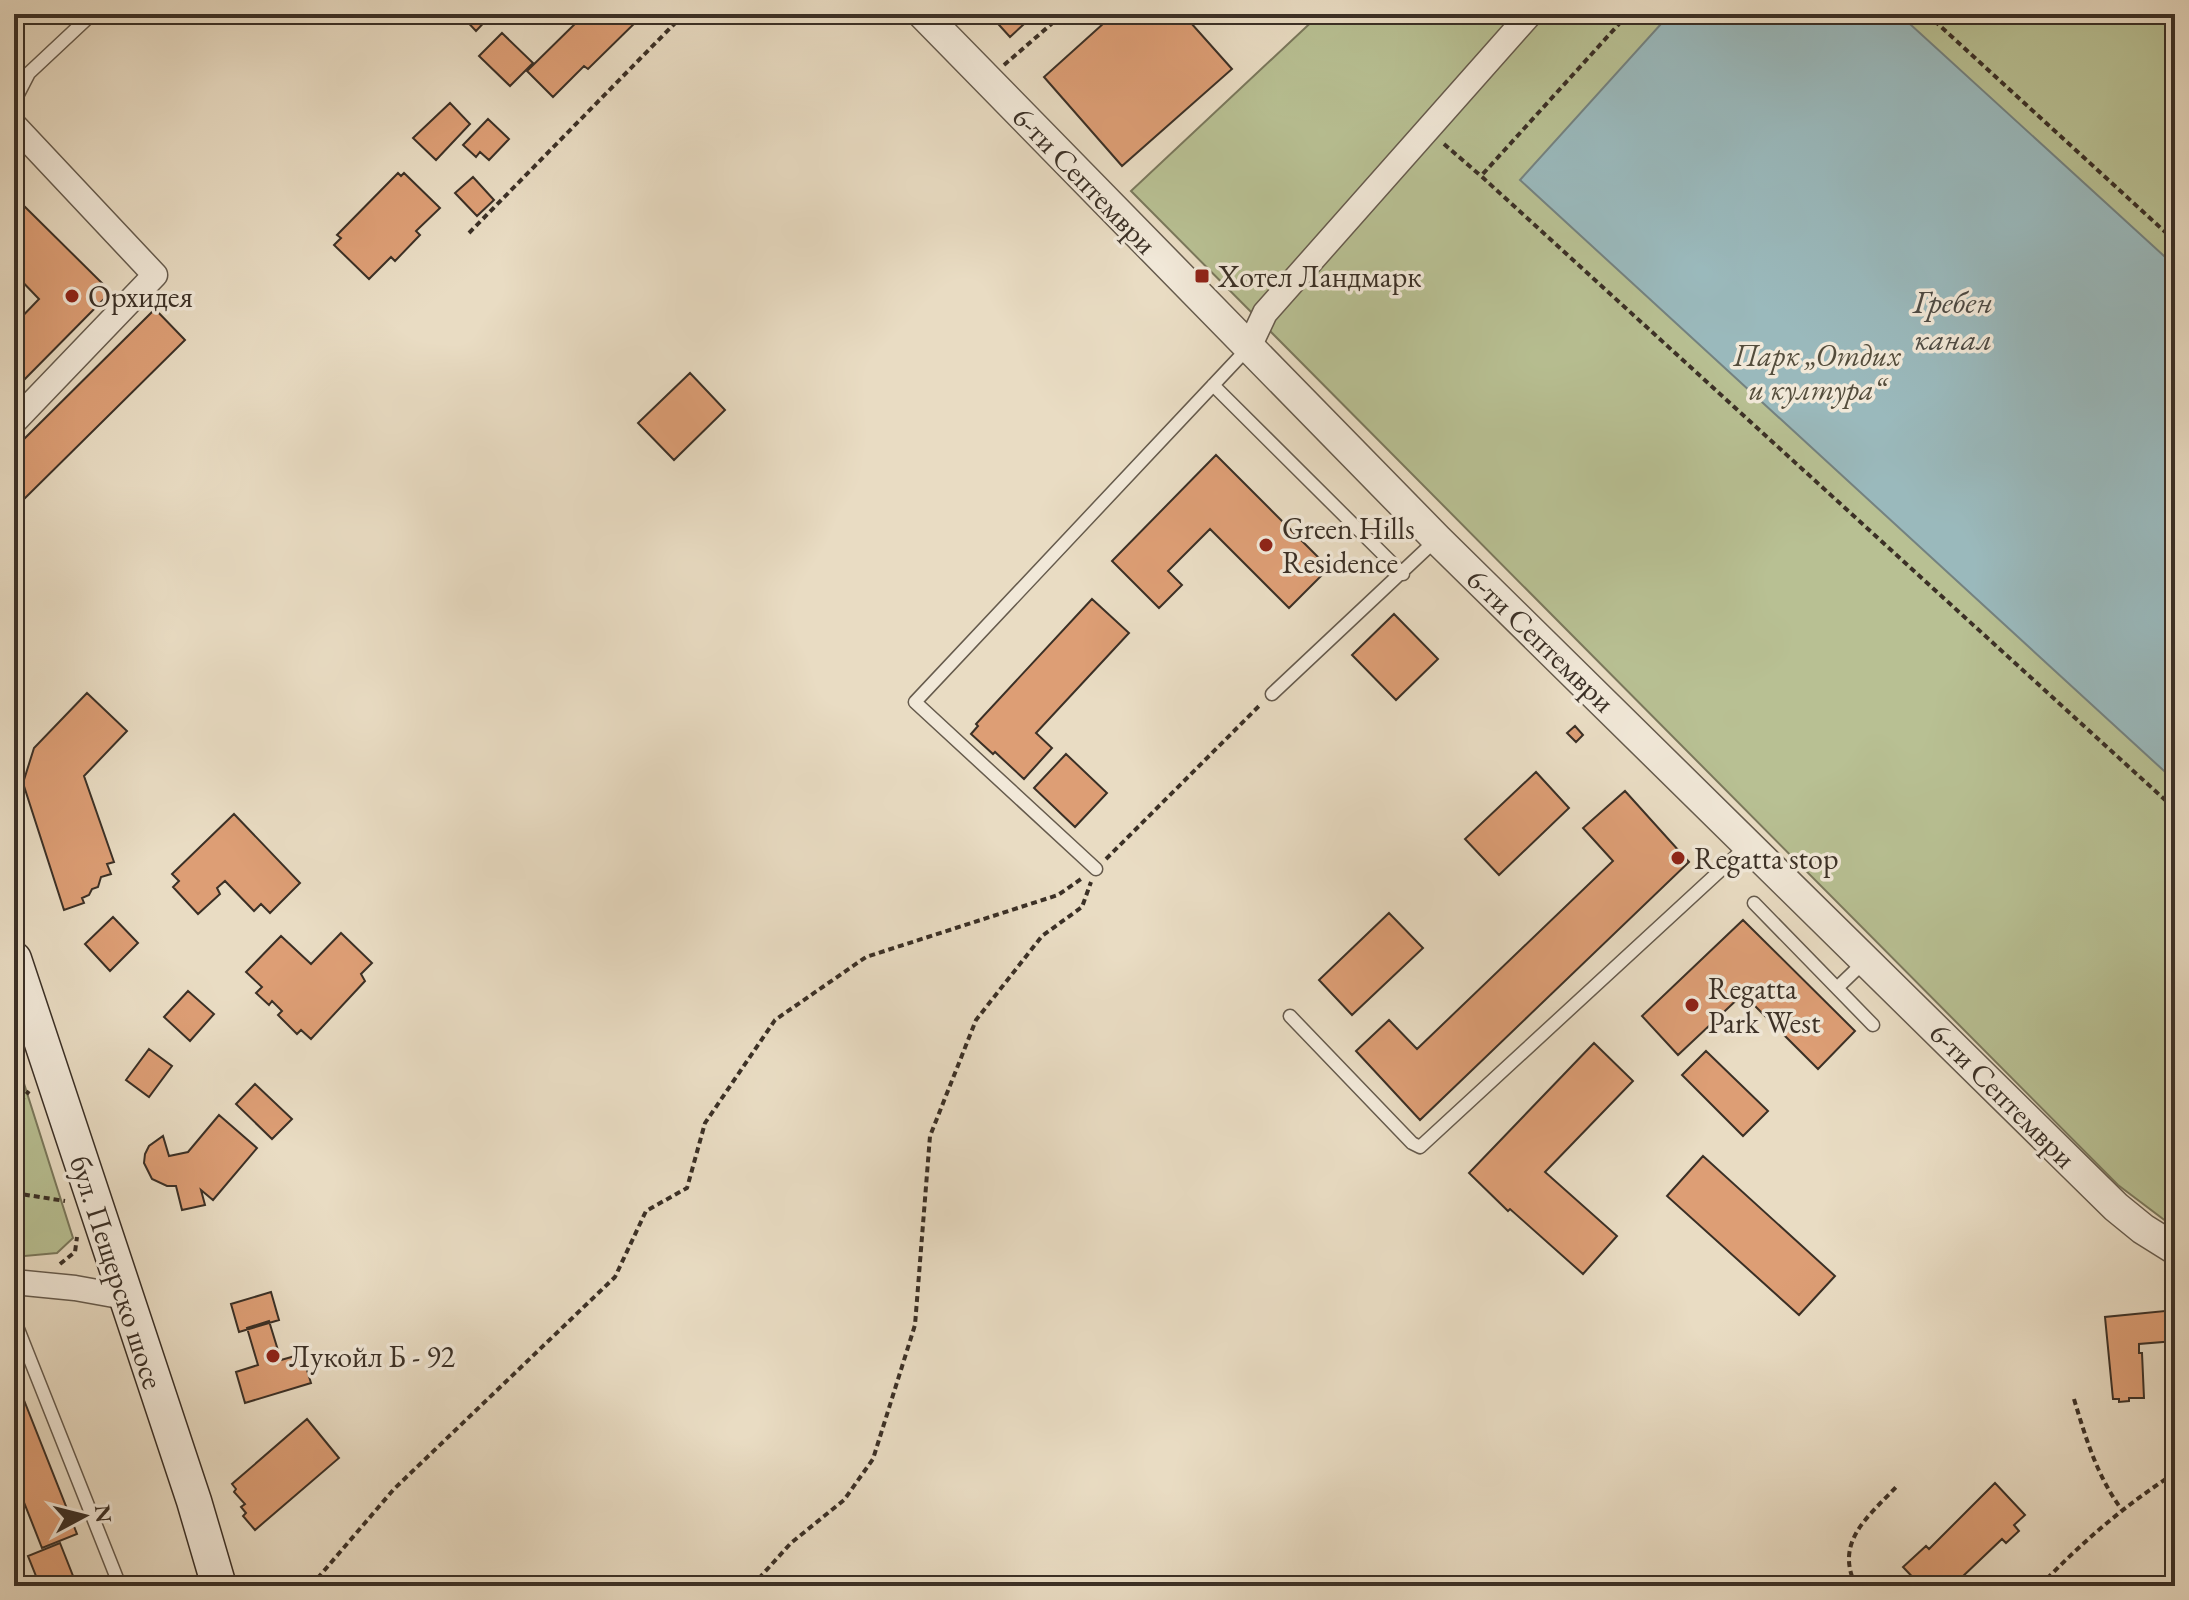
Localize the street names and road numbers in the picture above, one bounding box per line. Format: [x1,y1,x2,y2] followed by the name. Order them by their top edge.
[1004,97,1166,263] street label: 6-ти Септември
[1458,559,1624,721] street label: 6-ти Септември
[1921,1013,2085,1177] street label: 6-ти Септември
[61,1150,173,1394] street label: бул. Пещерско шосе

